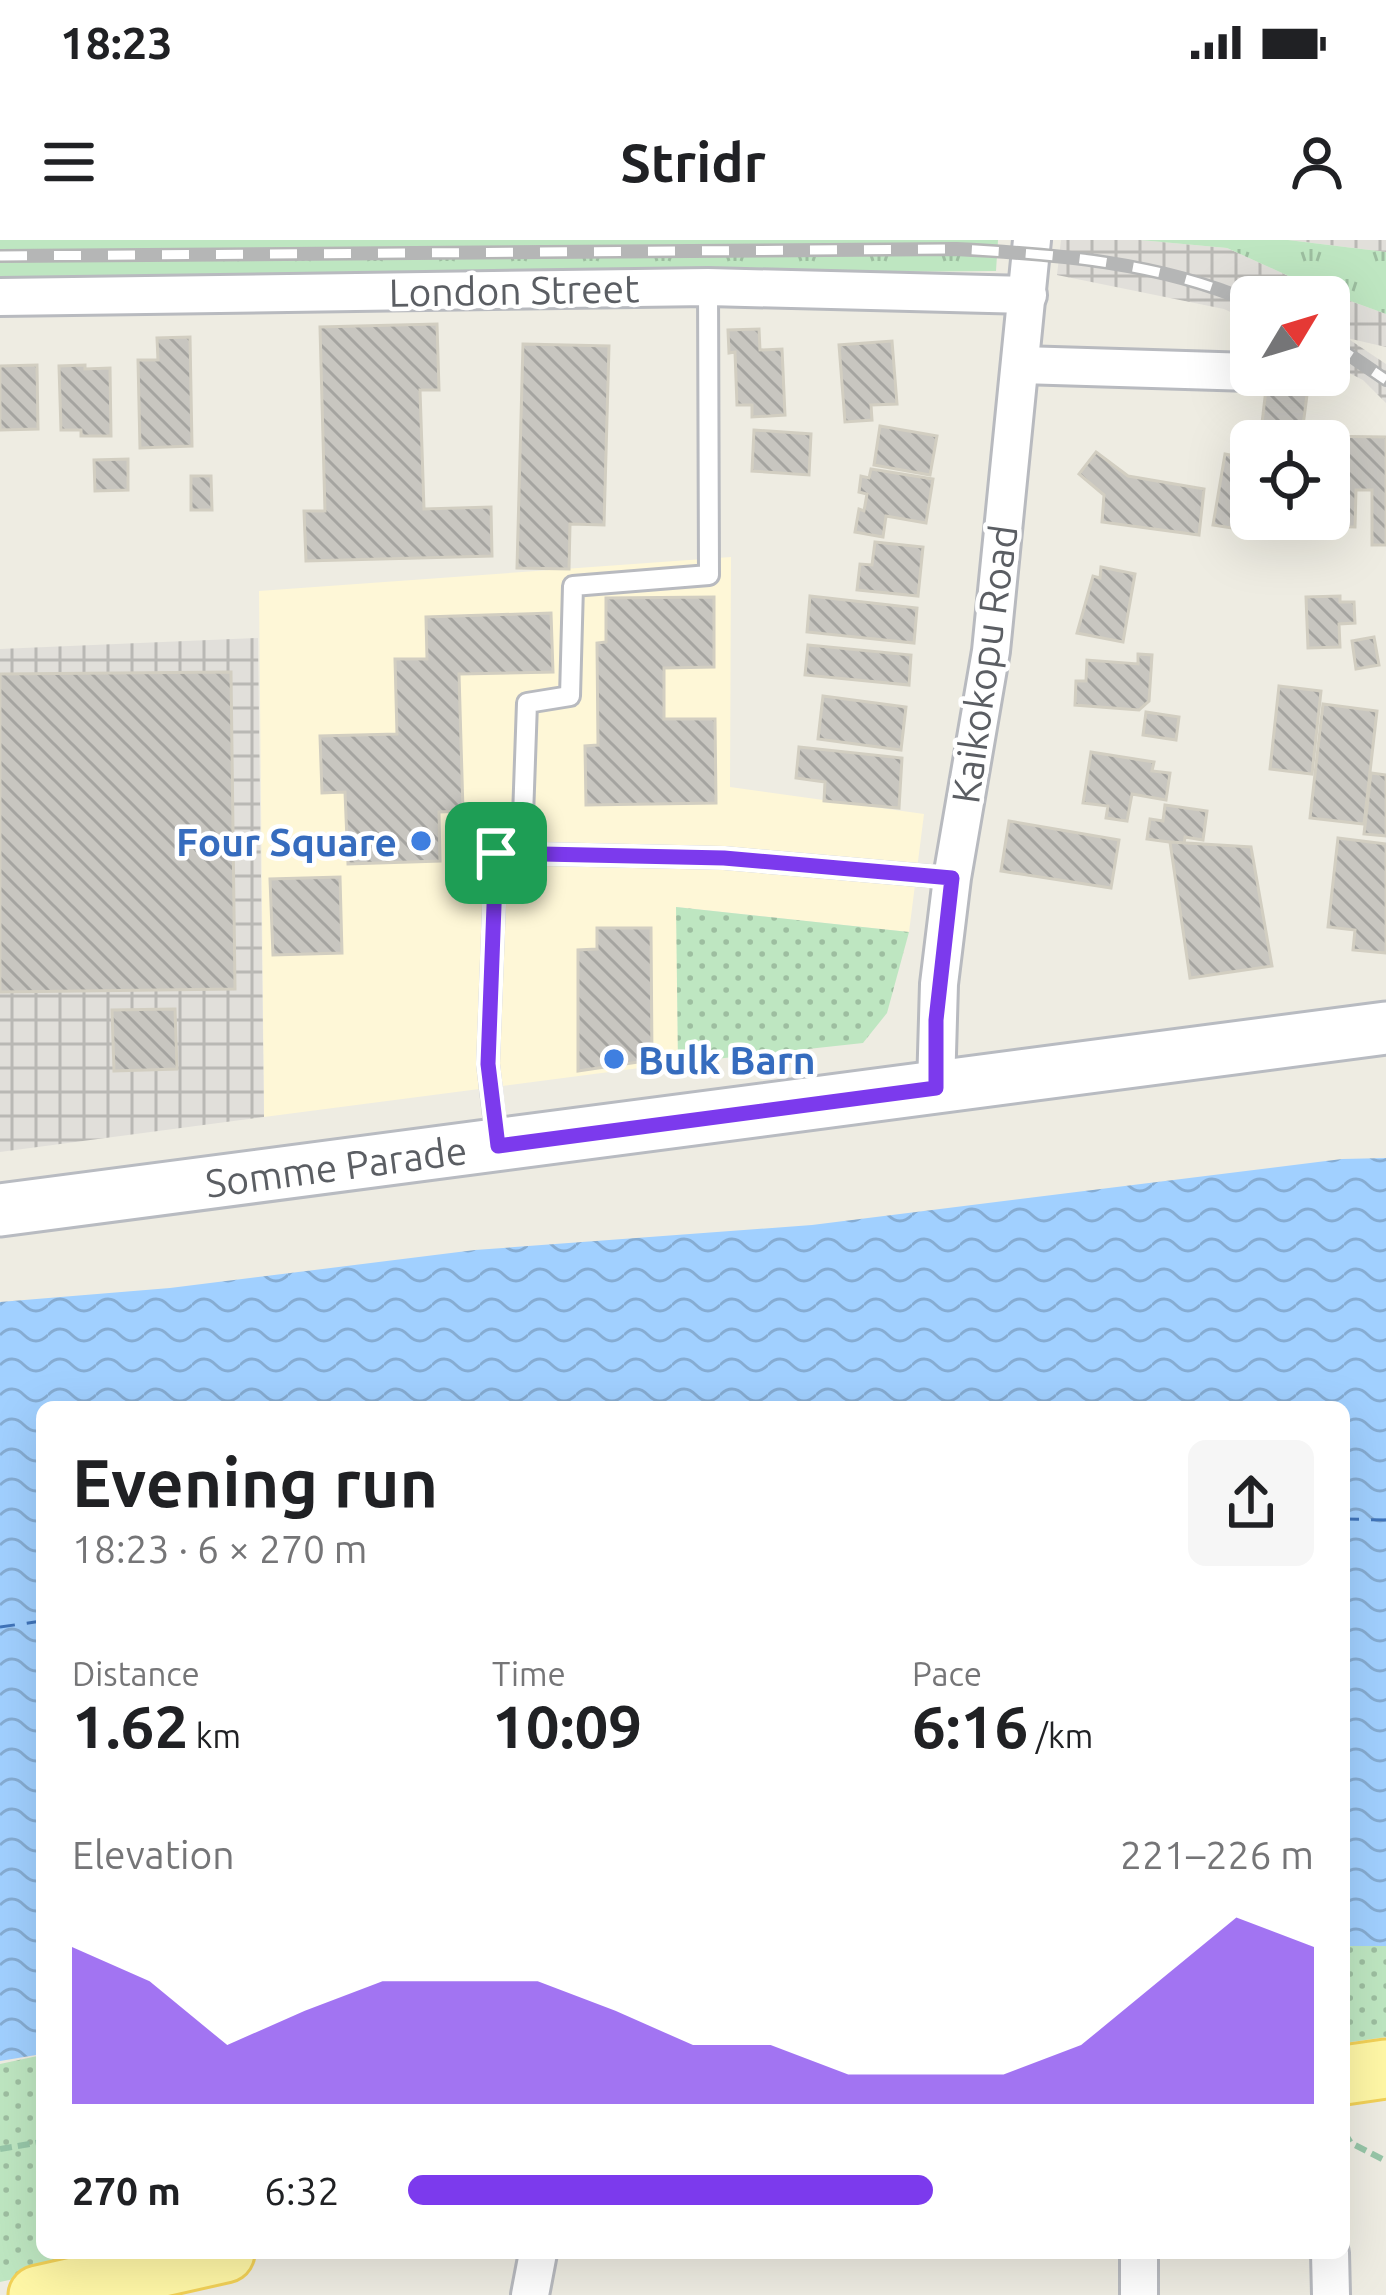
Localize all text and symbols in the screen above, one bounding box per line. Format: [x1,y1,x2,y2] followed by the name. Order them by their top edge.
[60,17,173,68] text: 18:23
[36,129,102,195] icon: menu
[1284,129,1350,195] icon: person
[620,132,766,192] text: Stridr
[388,266,640,314] street label: London Street
[1230,276,1350,396] north arrow
[1230,276,1350,540] map controls
[1230,420,1350,540] button: locate
[943,522,1025,806] street label: Kaikokopu Road
[445,802,547,904] pin
[176,820,397,863] place label: Four Square
[463,820,529,886] icon: arrive
[408,828,434,854] marker: Four Square
[638,1038,816,1081] place label: Bulk Barn
[601,1046,627,1072] marker: Bulk Barn
[203,1127,469,1204] street label: Somme Parade
[1188,1440,1314,1566] button: share
[72,1445,438,1519] text: Evening run
[72,1527,367,1570] text: 18:23 · 6 × 270 m
[72,1655,200,1692] text: Distance
[492,1655,566,1692] text: Time
[912,1655,982,1692] text: Pace
[72,1692,188,1759] text: 1.62
[492,1692,642,1759] text: 10:09
[912,1692,1028,1759] text: 6:16
[188,1717,241,1754] text: km
[1028,1717,1093,1754] text: /km
[72,1833,235,1876] text: Elevation
[1120,1833,1314,1876] text: 221–226 m
[72,2169,181,2212] text: 270 m
[264,2169,340,2212] text: 6:32

